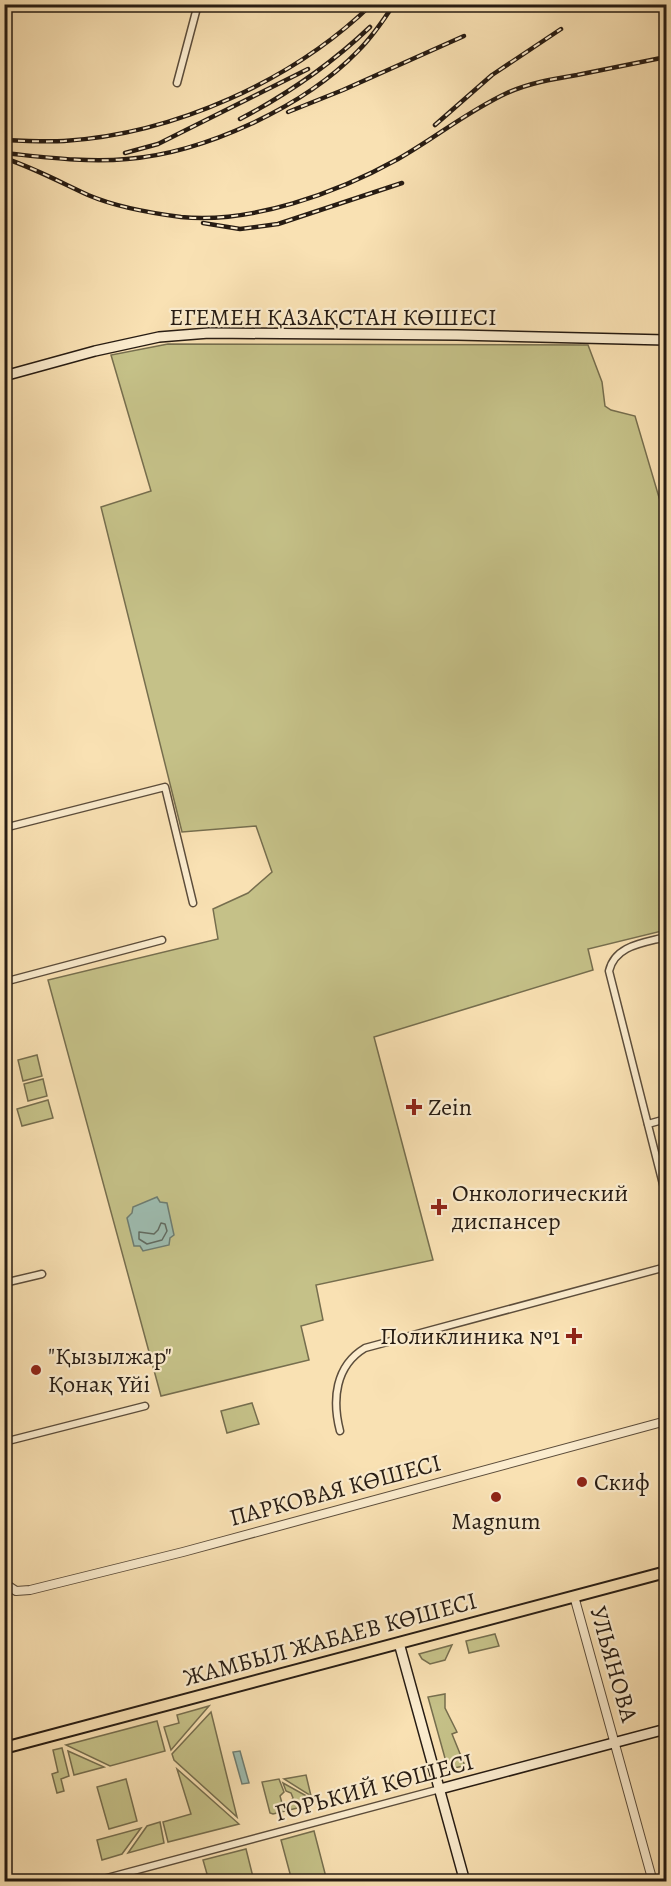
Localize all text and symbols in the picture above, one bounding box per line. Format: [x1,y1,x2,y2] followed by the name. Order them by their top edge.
[169,301,497,333] street label: ЕГЕМЕН ҚАЗАҚСТАН КӨШЕСІ
[428,1091,472,1123] place label: Zein
[405,1098,423,1116] marker: Zein
[451,1177,628,1237] place label: Онкологический диспансер
[430,1198,448,1216] marker: Онкологический диспансер
[380,1320,560,1352] place label: Поликлиника №1
[565,1327,583,1345] marker: Поликлиника №1
[48,1340,172,1400] place label: "Қызылжар" Қонақ Үйі
[29,1363,43,1377] marker: "Қызылжар" Қонақ Үйі
[226,1446,444,1534] street label: ПАРКОВАЯ КӨШЕСІ
[594,1466,650,1498] place label: Скиф
[575,1475,589,1489] marker: Скиф
[489,1490,503,1504] marker: Magnum
[451,1505,541,1537] place label: Magnum
[180,1584,480,1694] street label: ЖАМБЫЛ ЖАБАЕВ КӨШЕСІ
[582,1602,646,1727] street label: УЛЬЯНОВА
[271,1745,477,1829] street label: ГОРЬКИЙ КӨШЕСІ

